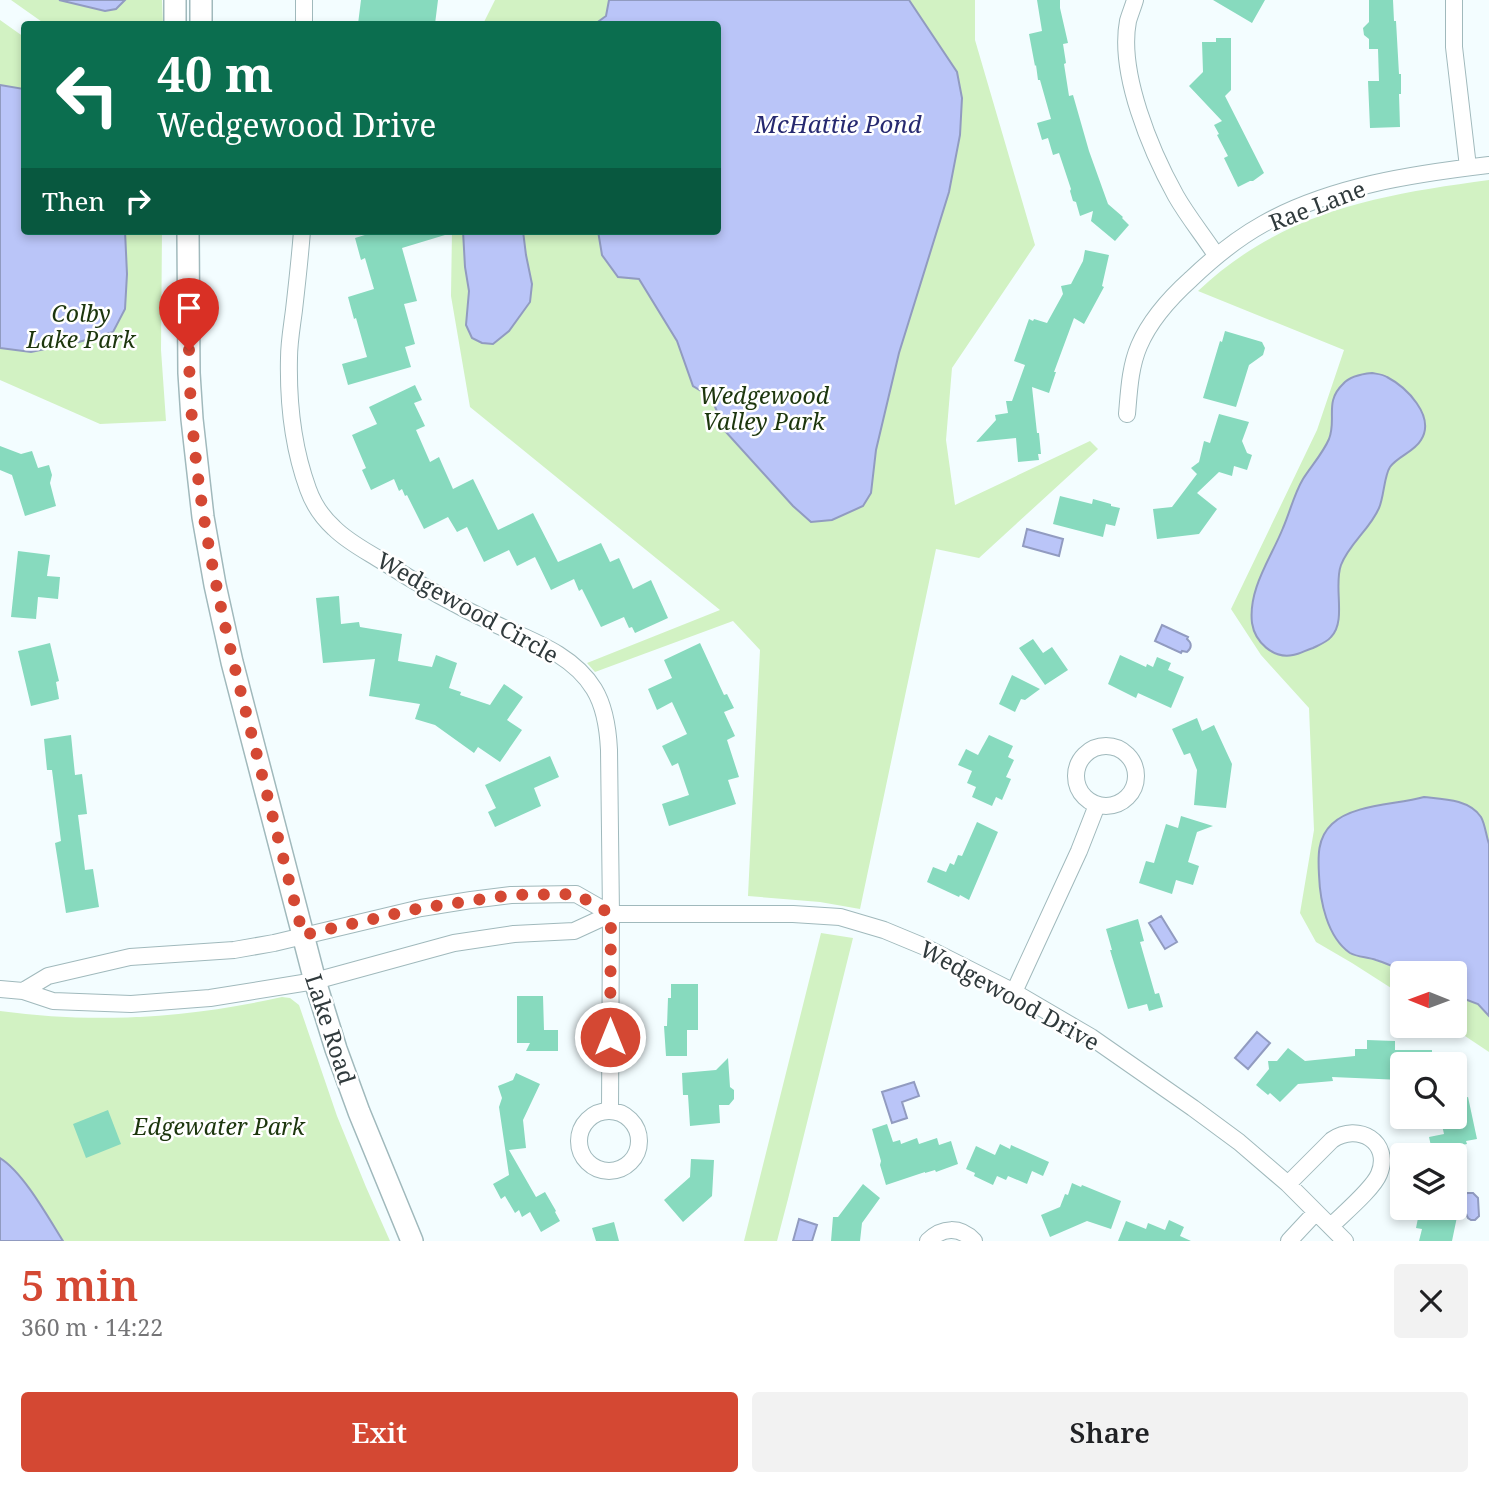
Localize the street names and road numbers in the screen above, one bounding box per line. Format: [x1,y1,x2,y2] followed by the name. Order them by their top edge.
[1264,172,1370,238] street label: Rae Lane
[371,544,565,670] street label: Wedgewood Circle
[914,932,1106,1058] street label: Wedgewood Drive
[298,970,364,1088] street label: Lake Road

